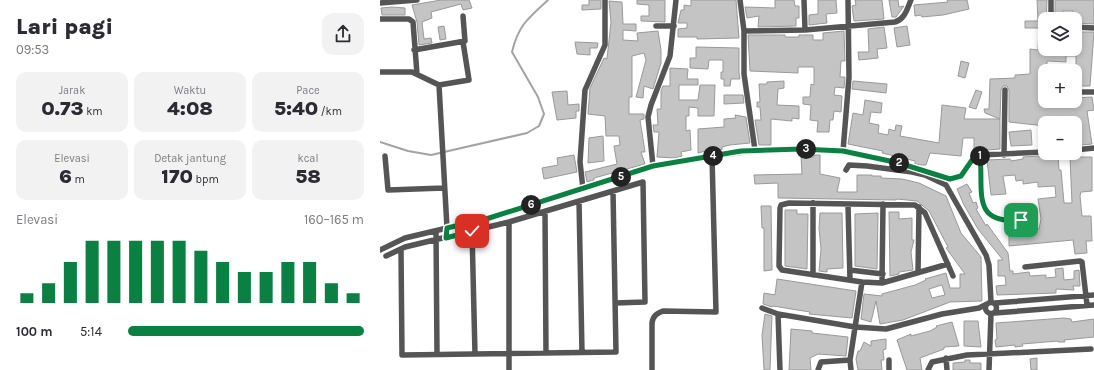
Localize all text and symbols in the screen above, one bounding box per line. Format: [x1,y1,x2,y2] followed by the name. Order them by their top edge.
[1038,12,1082,160] map controls
[1038,12,1082,56] button: layers
[322,13,364,55] button: share
[16,14,113,40] text: Lari pagi
[16,42,49,57] text: 09:53
[1038,64,1082,108] button: +
[59,84,85,97] text: Jarak
[174,84,206,97] text: Waktu
[296,84,320,97] text: Pace
[41,97,84,120] text: 0.73
[167,97,213,120] text: 4:08
[274,97,318,120] text: 5:40
[84,105,103,118] text: km
[318,105,342,118] text: /km
[1038,116,1082,160] button: −
[796,139,816,159] pin: 3
[803,142,809,155] text: 3
[703,146,723,166] pin: 4
[970,146,990,166] pin: 1
[710,149,716,162] text: 4
[978,149,982,162] text: 1
[54,152,90,165] text: Elevasi
[154,152,226,165] text: Detak jantung
[297,152,319,165] text: kcal
[889,153,909,173] pin: 2
[896,156,902,169] text: 2
[59,165,72,188] text: 6
[161,165,193,188] text: 170
[295,165,321,188] text: 58
[611,167,631,187] pin: 5
[618,170,624,183] text: 5
[72,173,85,186] text: m
[193,173,219,186] text: bpm
[521,195,541,215] pin: 6
[528,198,534,211] text: 6
[1004,203,1038,237] pin
[1010,209,1032,231] icon: arrive
[16,212,58,227] text: Elevasi
[304,212,364,227] text: 160–165 m
[455,214,489,248] pin
[461,220,483,242] icon: check
[16,324,53,339] text: 100 m
[80,324,102,339] text: 5:14

